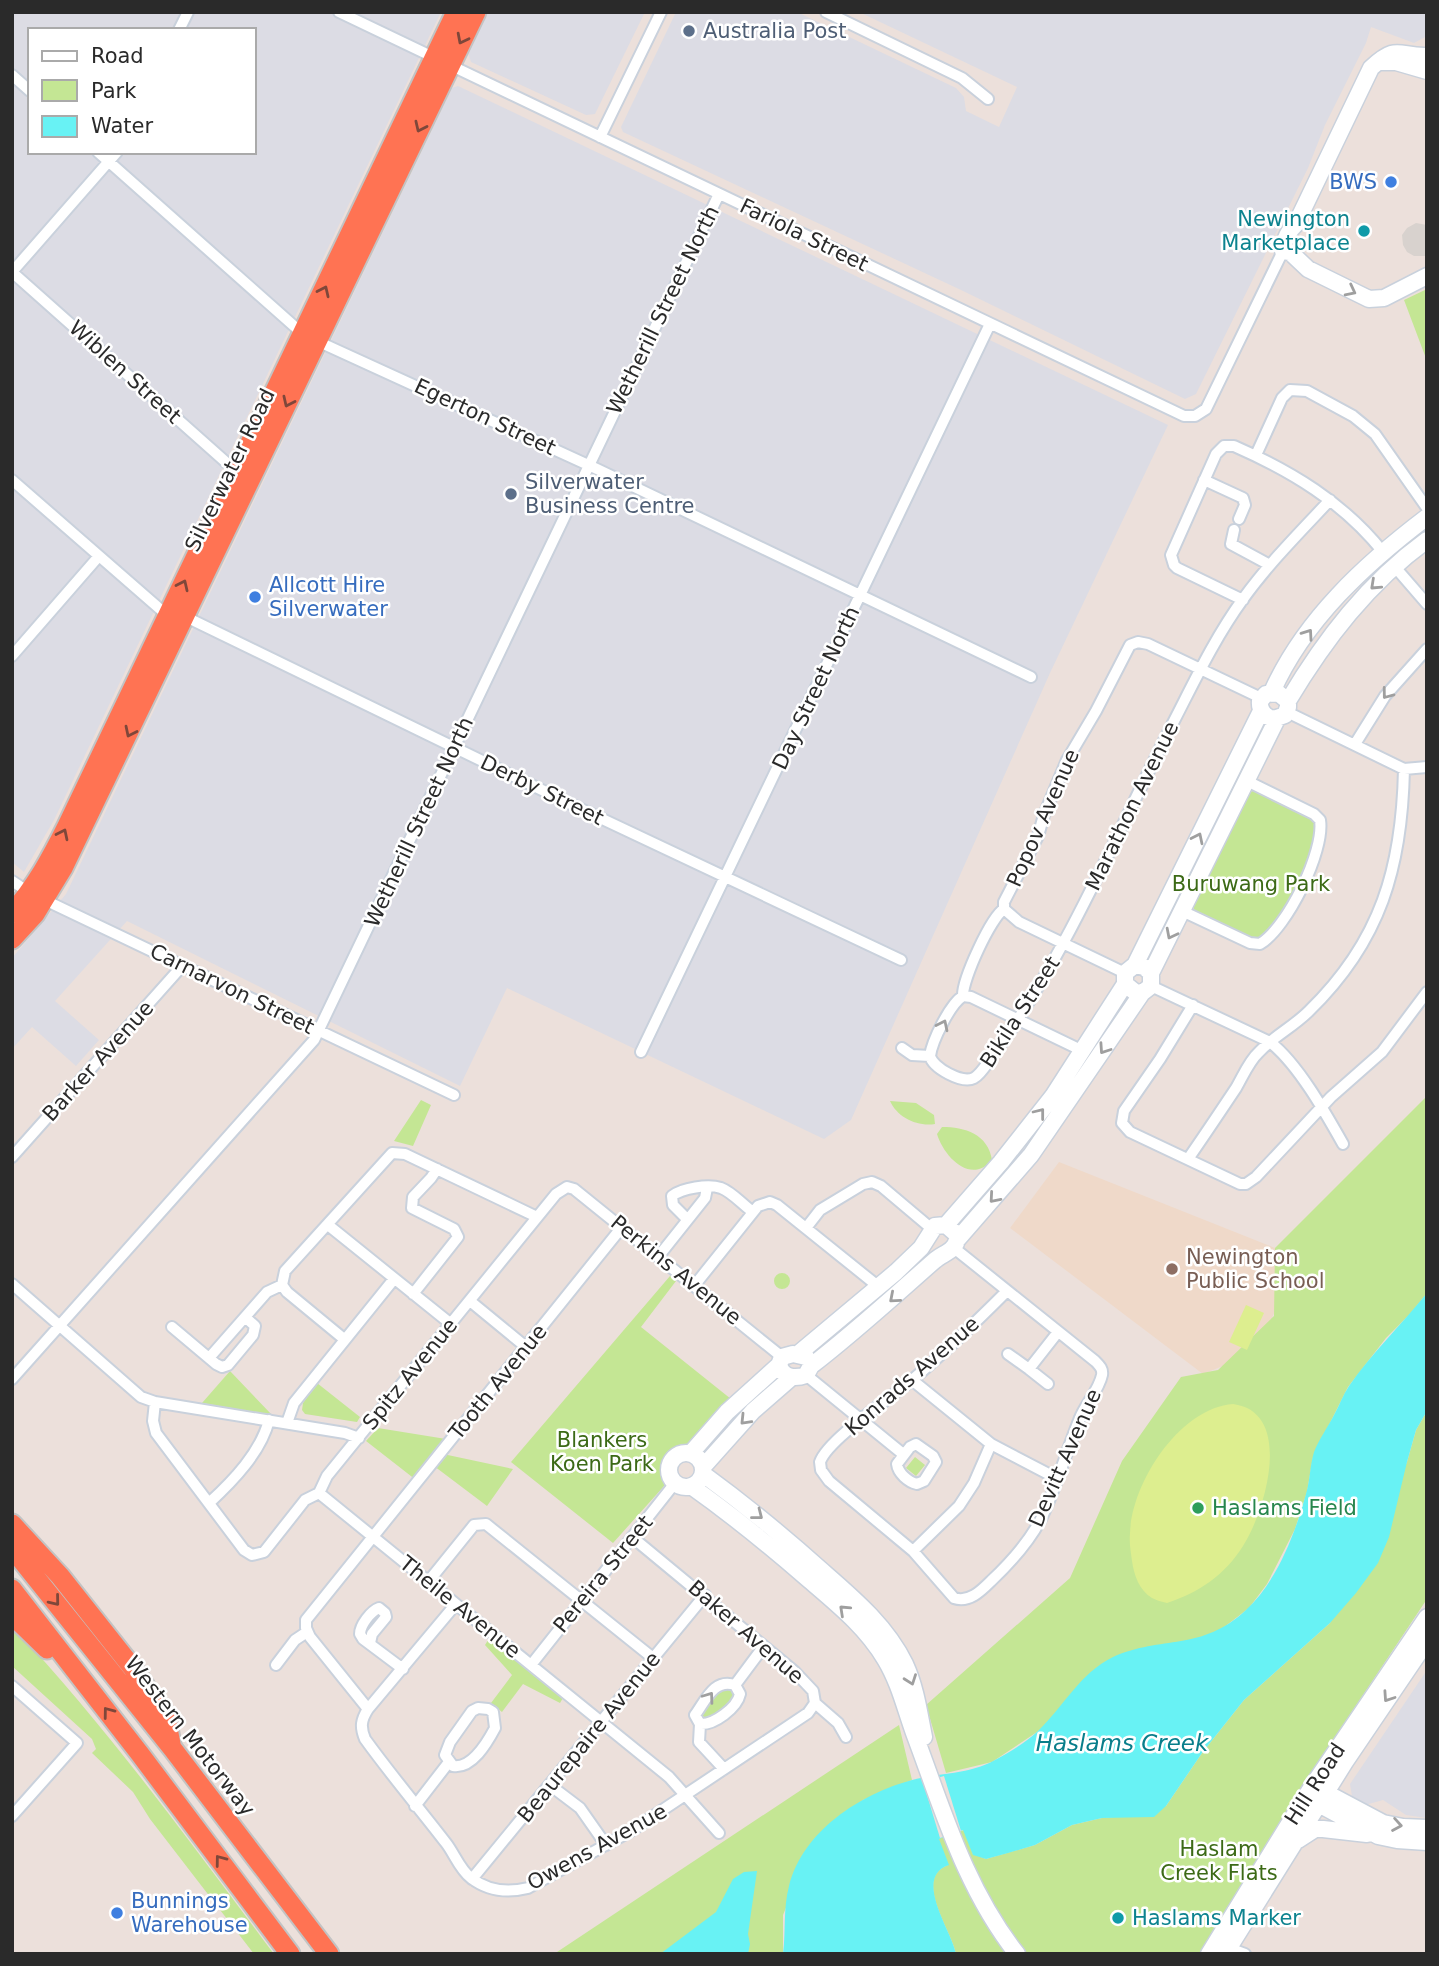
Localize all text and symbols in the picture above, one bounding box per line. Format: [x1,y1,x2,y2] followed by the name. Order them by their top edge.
[703,19,847,43] place label: Australia Post
[681,23,697,39] marker: Australia Post
[28,28,256,154] legend
[456,32,470,44] one-way arrow
[91,44,144,68] text: Road
[91,79,137,103] text: Park
[91,114,153,138] text: Water
[414,120,428,132] one-way arrow
[1329,170,1377,194] place label: BWS
[1383,174,1399,190] marker: BWS
[736,194,872,276] street label: Fariola Street
[602,202,724,418] street label: Wetherill Street North
[1221,207,1350,255] place label: Newington Marketplace
[1356,223,1372,239] marker: Newington Marketplace
[1344,283,1356,297] one-way arrow
[316,286,330,298] one-way arrow
[64,316,186,428] street label: Wiblen Street
[411,374,559,460] street label: Egerton Street
[180,385,280,555] street label: Silverwater Road
[282,395,296,407] one-way arrow
[525,470,695,518] place label: Silverwater Business Centre
[503,486,519,502] marker: Silverwater Business Centre
[269,573,388,621] place label: Allcott Hire Silverwater
[1370,577,1383,589] one-way arrow
[175,580,189,592] one-way arrow
[247,589,263,605] marker: Allcott Hire Silverwater
[768,603,864,773] street label: Day Street North
[1300,629,1312,642] one-way arrow
[1383,686,1396,699] one-way arrow
[360,713,478,931] street label: Wetherill Street North
[1081,718,1183,894] street label: Marathon Avenue
[124,725,138,737] one-way arrow
[1002,745,1084,891] street label: Popov Avenue
[477,750,607,830] street label: Derby Street
[55,829,69,841] one-way arrow
[1189,833,1203,845] one-way arrow
[1172,872,1331,896] park label: Buruwang Park
[1165,927,1179,939] one-way arrow
[146,939,318,1039] street label: Carnarvon Street
[975,952,1065,1072] street label: Bikila Street
[38,996,158,1126] street label: Barker Avenue
[934,1020,948,1032] one-way arrow
[1099,1042,1112,1055] one-way arrow
[1032,1108,1044,1121] one-way arrow
[990,1190,1002,1203] one-way arrow
[606,1210,746,1330] street label: Perkins Avenue
[1186,1245,1325,1293] place label: Newington Public School
[1164,1261,1180,1277] marker: Newington Public School
[889,1290,902,1302] one-way arrow
[840,1311,984,1441] street label: Konrads Avenue
[358,1313,462,1435] street label: Spitz Avenue
[444,1320,552,1445] street label: Tooth Avenue
[1024,1385,1106,1531] street label: Devitt Avenue
[741,1411,754,1424] one-way arrow
[550,1428,655,1476] park label: Blankers Koen Park
[1212,1496,1357,1520] place label: Haslams Field
[1190,1500,1206,1516] marker: Haslams Field
[749,1507,762,1519] one-way arrow
[548,1511,658,1637] street label: Pereira Street
[394,1550,525,1663] street label: Theile Avenue
[683,1575,809,1689] street label: Baker Avenue
[46,1594,59,1606] one-way arrow
[839,1605,852,1618] one-way arrow
[513,1647,665,1827] street label: Beaurepaire Avenue
[120,1651,260,1821] street label: Western Motorway
[902,1673,916,1685] one-way arrow
[1384,1690,1397,1703] one-way arrow
[700,1692,713,1705] one-way arrow
[104,1707,117,1720] one-way arrow
[1036,1730,1210,1756] water label: Haslams Creek
[1280,1739,1350,1829] street label: Hill Road
[523,1799,671,1895] street label: Owens Avenue
[1391,1817,1403,1832] one-way arrow
[1160,1837,1278,1885] park label: Haslam Creek Flats
[216,1855,228,1868] one-way arrow
[131,1889,248,1937] place label: Bunnings Warehouse
[109,1905,125,1921] marker: Bunnings Warehouse
[1132,1906,1301,1930] place label: Haslams Marker
[1110,1910,1126,1926] marker: Haslams Marker

